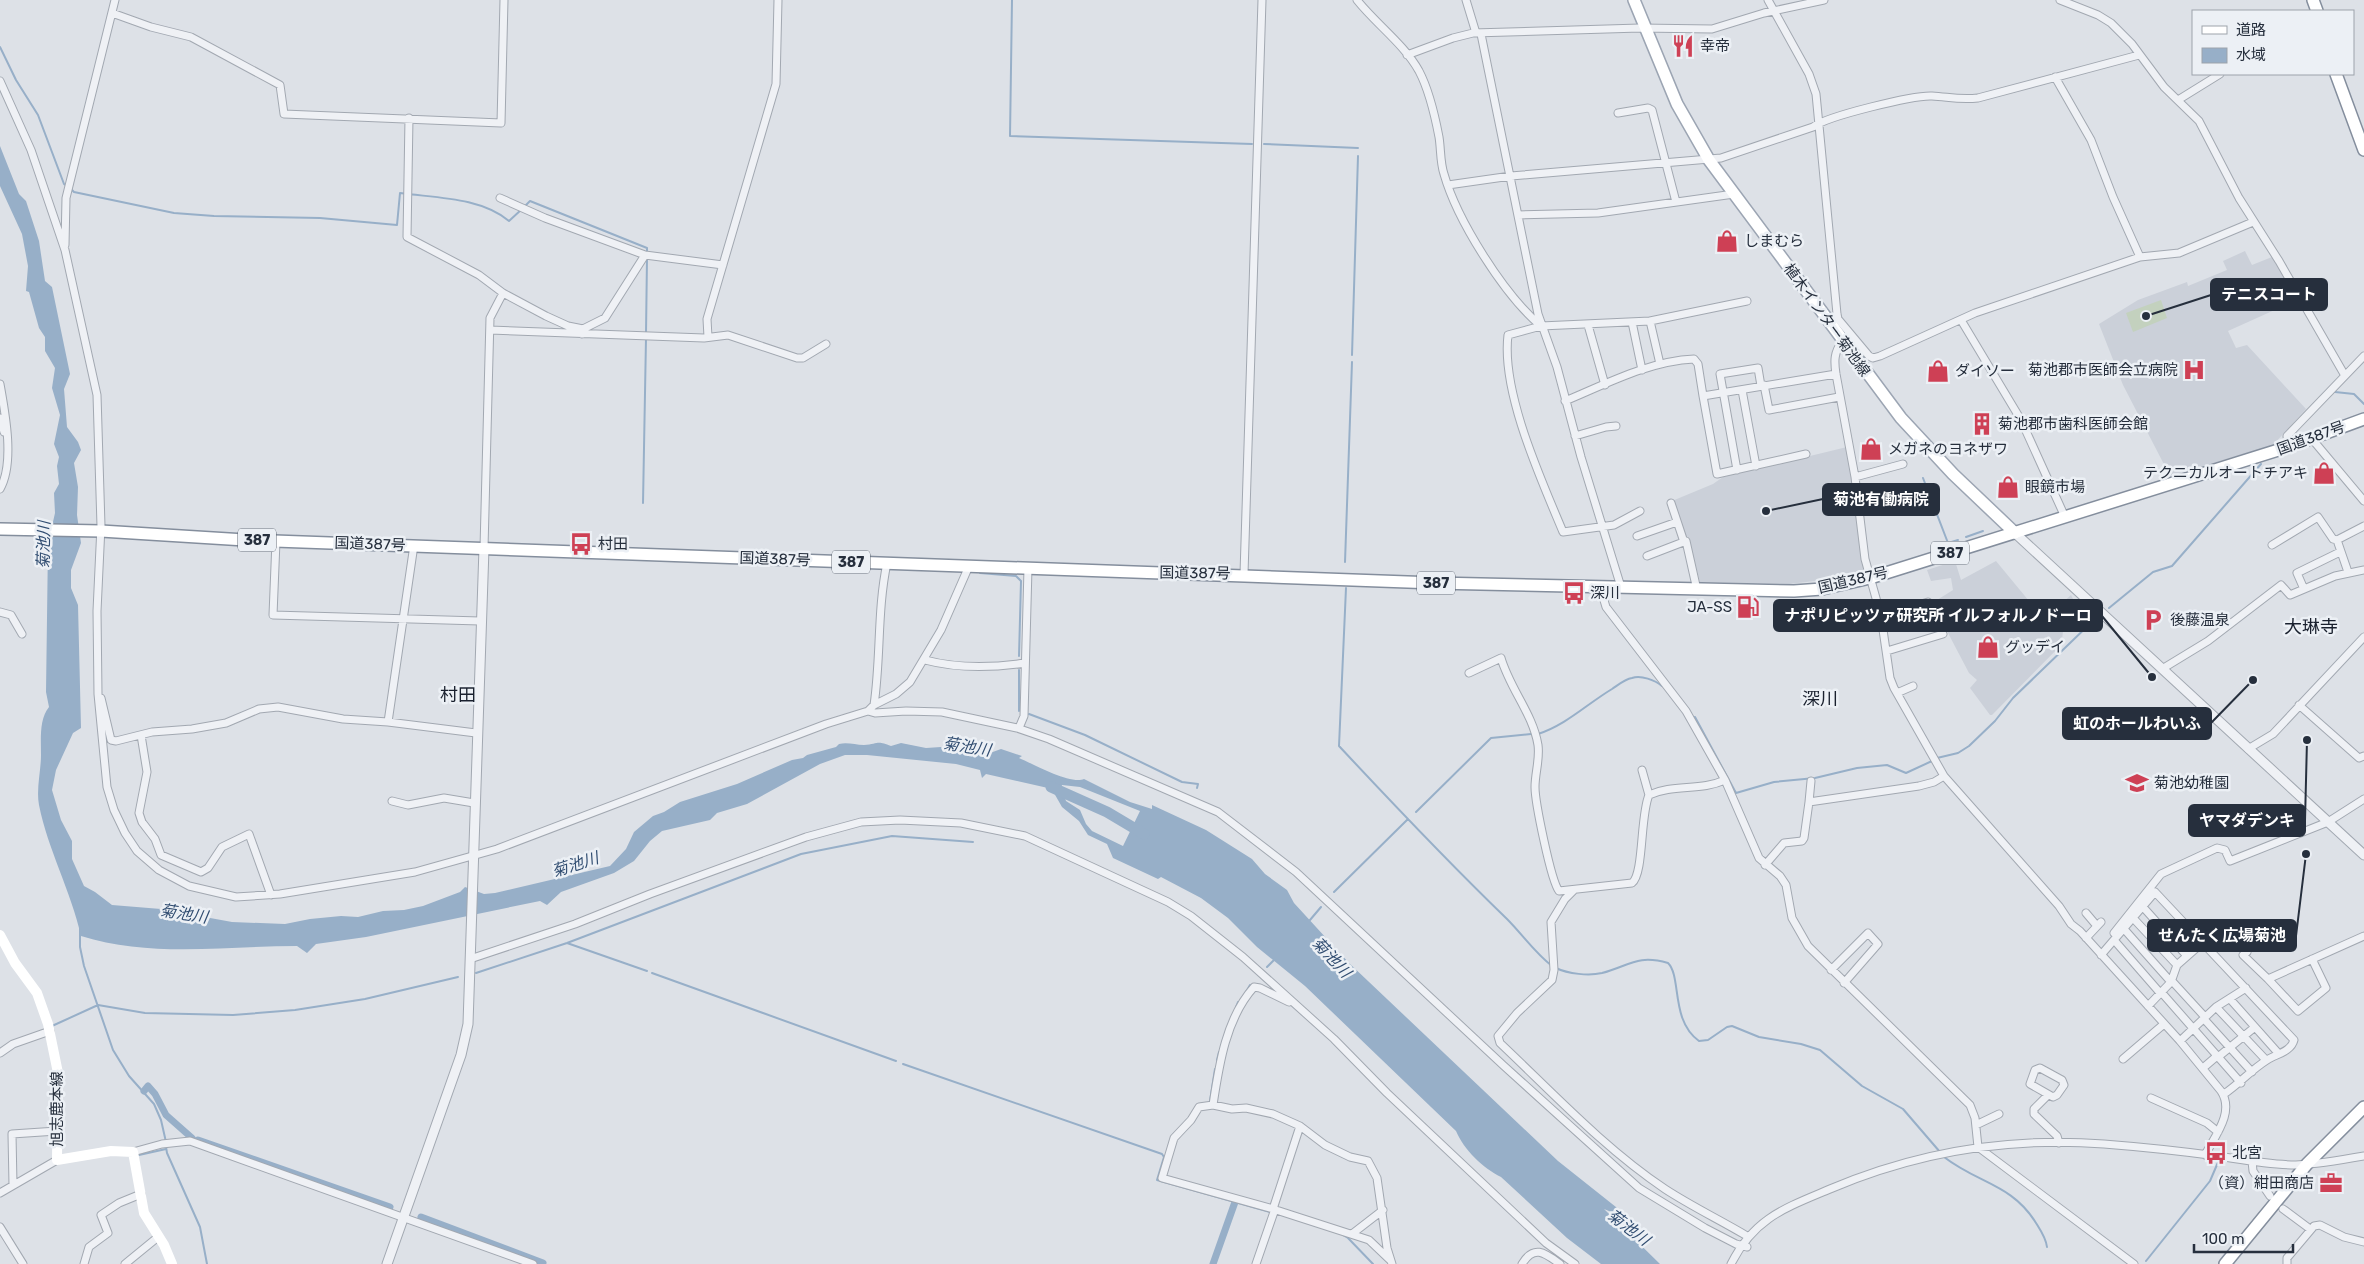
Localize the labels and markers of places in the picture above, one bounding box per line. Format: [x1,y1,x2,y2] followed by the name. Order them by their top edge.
[1670,33,1696,59] restaurant icon: 幸帝
[1700,37,1730,55] place label: 幸帝
[1714,228,1740,254] shop icon: しまむら
[1744,232,1804,250] place label: しまむら
[2211,279,2327,310] callout: テニスコート
[2181,357,2207,383] hospital icon: 菊池郡市医師会立病院
[1925,358,1951,384] shop icon: ダイソー
[2028,361,2178,379] place label: 菊池郡市医師会立病院
[1955,362,2015,380] place label: ダイソー
[1969,411,1995,437] building icon: 菊池郡市歯科医師会館
[1998,415,2148,433] place label: 菊池郡市歯科医師会館
[1858,436,1884,462] shop icon: メガネのヨネザワ
[1888,440,2008,458] place label: メガネのヨネザワ
[2311,460,2337,486] shop icon: テクニカルオートチアキ
[2143,464,2308,482] place label: テクニカルオートチアキ
[1995,474,2021,500] shop icon: 眼鏡市場
[2025,478,2085,496] place label: 眼鏡市場
[1823,484,1939,515] callout: 菊池有働病院
[568,531,594,557] bus stop icon: 村田
[598,535,628,553] place label: 村田
[1561,580,1587,606] bus stop icon: 深川
[1590,584,1620,602] place label: 深川
[1735,594,1761,620] fuel station icon: JA-SS
[1687,598,1732,616] place label: JA-SS
[1774,600,2102,631] callout: ナポリピッツァ研究所 イルフォルノドーロ
[2140,607,2166,633] parking icon: 後藤温泉
[2170,611,2230,629] place label: 後藤温泉
[1975,634,2001,660] shop icon: グッデイ
[2005,638,2065,656] place label: グッデイ
[2063,708,2211,739] callout: 虹のホールわいふ
[2124,770,2150,796] school or university icon: 菊池幼稚園
[2154,774,2229,792] place label: 菊池幼稚園
[2189,805,2305,836] callout: ヤマダデンキ
[2148,920,2296,951] callout: せんたく広場菊池
[2203,1140,2229,1166] bus stop icon: 北宮
[2232,1144,2262,1162] place label: 北宮
[2318,1170,2344,1196] office icon: （資）紺田商店
[2209,1174,2314,1192] place label: （資）紺田商店

